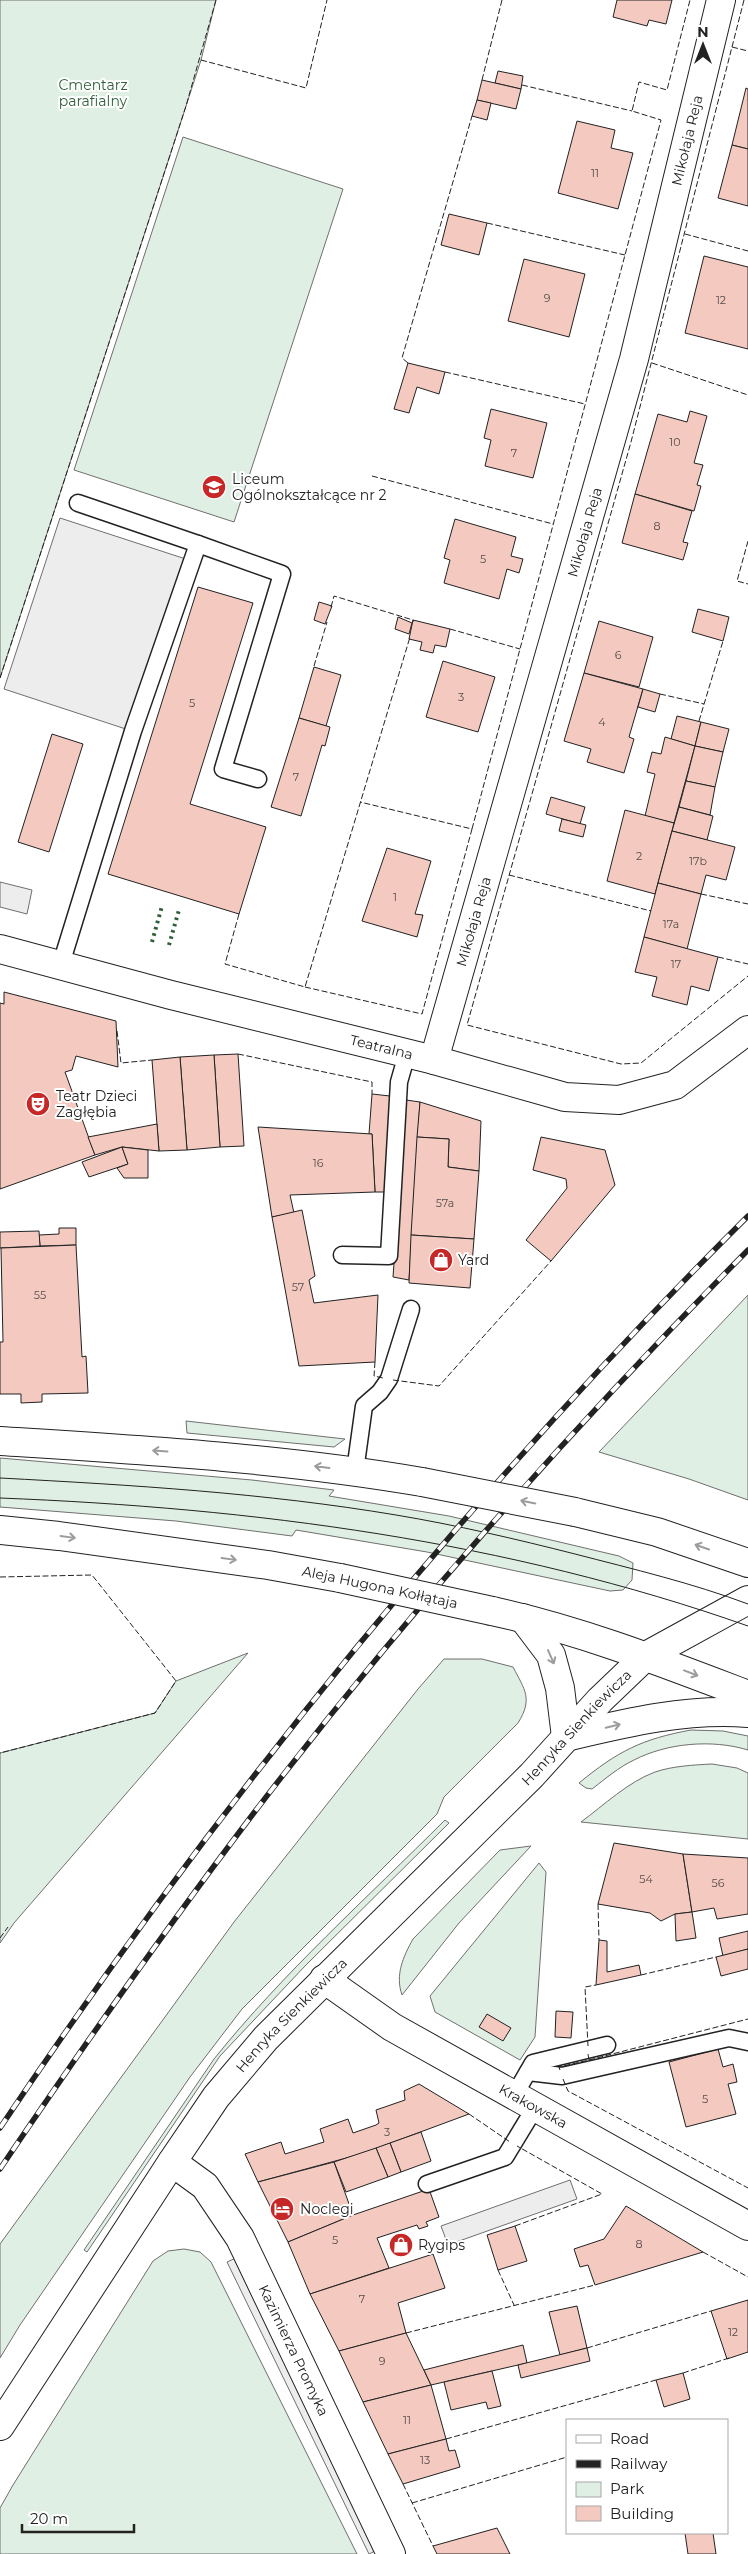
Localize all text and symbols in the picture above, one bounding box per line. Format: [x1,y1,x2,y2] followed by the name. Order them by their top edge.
[678,20,728,70] north arrow
[697,23,709,41] text: N
[58,76,128,110] park label: Cmentarz parafialny
[667,93,707,187] street label: Mikołaja Reja
[591,166,599,180] house number: 11
[544,291,551,305] house number: 9
[716,293,726,307] house number: 12
[669,435,681,449] house number: 10
[511,446,517,460] house number: 7
[232,470,387,504] place label: Liceum Ogólnokształcące nr 2
[201,474,227,500] school or university icon: Liceum Ogólnokształcące nr 2
[563,485,606,579] street label: Mikołaja Reja
[653,519,661,533] house number: 8
[480,552,486,566] house number: 5
[615,648,622,662] house number: 6
[458,690,464,704] house number: 3
[189,696,195,710] house number: 5
[598,715,606,729] house number: 4
[293,770,299,784] house number: 7
[636,849,642,863] house number: 2
[689,854,707,868] house number: 17b
[452,875,495,969] street label: Mikołaja Reja
[393,890,397,904] house number: 1
[663,917,679,931] house number: 17a
[671,957,681,971] house number: 17
[348,1031,415,1063] street label: Teatralna
[56,1087,137,1121] place label: Teatr Dzieci Zagłębia
[25,1091,51,1117] theatre icon: Teatr Dzieci Zagłębia
[313,1156,324,1170] house number: 16
[436,1196,454,1210] house number: 57a
[428,1247,454,1273] shop icon: Yard
[458,1251,489,1269] place label: Yard
[292,1280,304,1294] house number: 57
[34,1288,46,1302] house number: 55
[152,1446,168,1455] one-way arrow
[314,1462,330,1472] one-way arrow
[520,1497,536,1506] one-way arrow
[59,1532,75,1542] one-way arrow
[694,1542,710,1552] one-way arrow
[220,1554,236,1564] one-way arrow
[300,1562,460,1612] street label: Aleja Hugona Kołłątaja
[546,1649,556,1664] one-way arrow
[518,1666,635,1789] street label: Henryka Sienkiewicza
[683,1669,698,1678] one-way arrow
[605,1721,621,1730] one-way arrow
[639,1872,653,1886] house number: 54
[712,1876,725,1890] house number: 56
[232,1954,351,2076] street label: Henryka Sienkiewicza
[496,2080,570,2132] street label: Krakowska
[702,2092,708,2106] house number: 5
[384,2125,390,2139] house number: 3
[269,2196,295,2222] hotel icon: Noclegi
[300,2200,354,2218] place label: Noclegi
[388,2232,414,2258] shop icon: Rygips
[332,2233,338,2247] house number: 5
[418,2236,465,2254] place label: Rygips
[635,2237,643,2251] house number: 8
[255,2282,333,2419] street label: Kazimierza Promyka
[359,2292,365,2306] house number: 7
[728,2325,738,2339] house number: 12
[379,2354,386,2368] house number: 9
[403,2413,411,2427] house number: 11
[566,2419,728,2534] legend
[610,2429,649,2448] text: Road
[420,2453,430,2467] house number: 13
[610,2454,668,2473] text: Railway
[610,2479,644,2498] text: Park
[22,2502,135,2534] scale bar
[610,2504,674,2523] text: Building
[30,2509,68,2528] text: 20 m

